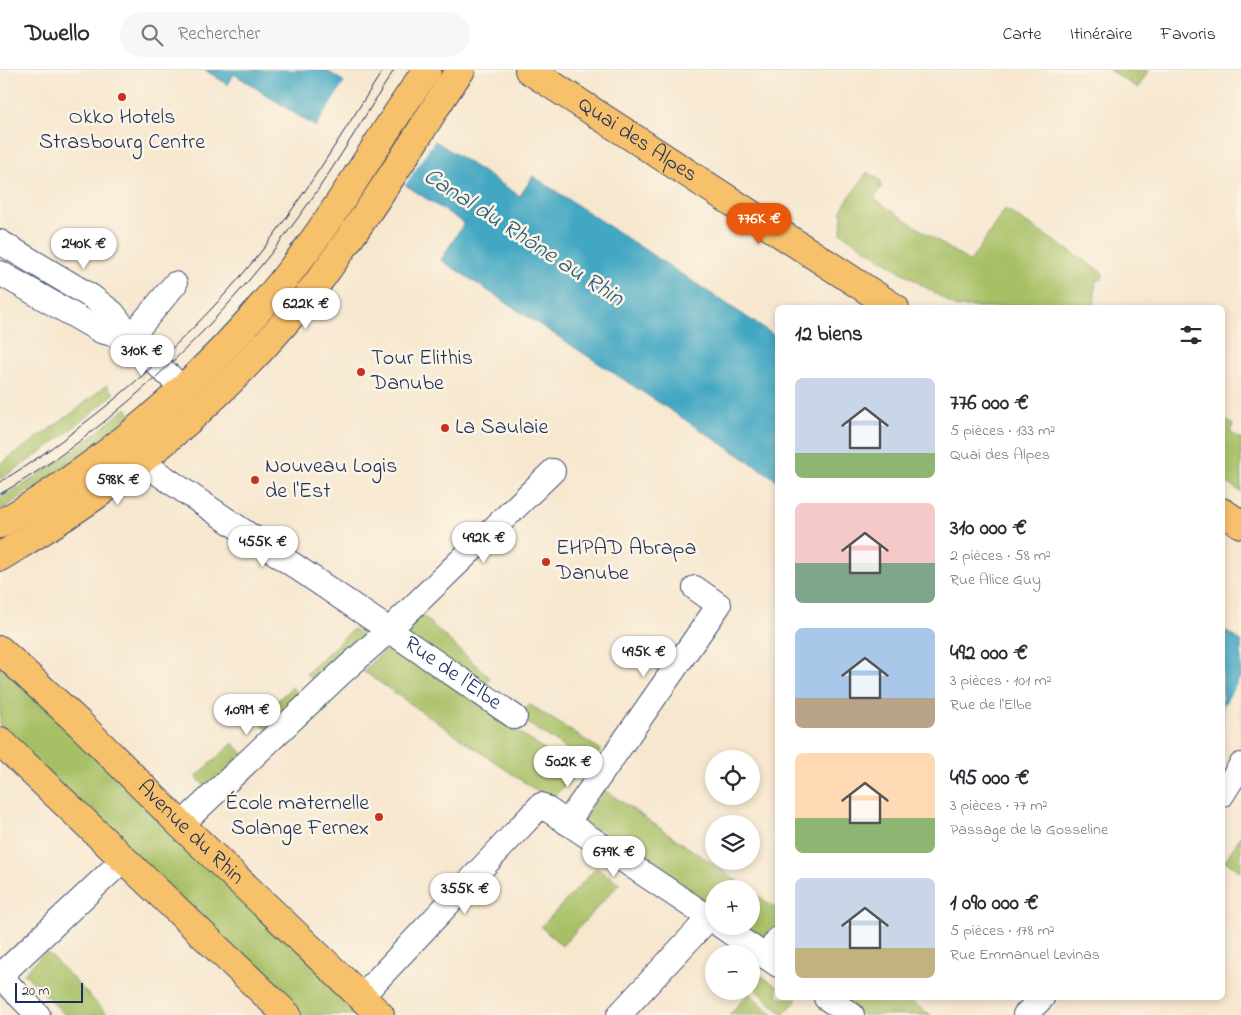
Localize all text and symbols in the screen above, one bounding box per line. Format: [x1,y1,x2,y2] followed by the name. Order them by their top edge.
[120,12,470,57] search box
[25,17,90,52] text: Dwello
[138,21,166,49] icon: search
[178,21,260,48] text: Rechercher
[1002,22,1042,48] text: Carte
[1070,22,1132,48] text: Itinéraire
[1160,22,1216,48] text: Favoris
[571,89,703,191] street label: Quai des Alpes
[116,91,128,103] marker: Okko Hotels Strasbourg Centre
[39,102,205,160] place label: Okko Hotels Strasbourg Centre
[416,160,631,317] water label: Canal du Rhône au Rhin
[718,202,800,245] pin: 776K €
[737,207,781,231] text: 776K €
[43,228,125,270] pin: 240K €
[62,232,106,256] text: 240K €
[265,288,347,330] pin: 622K €
[283,292,329,316] text: 622K €
[795,320,863,350] text: 12 biens
[1177,321,1205,349] icon: filters
[101,334,183,377] pin: 310K €
[121,339,163,363] text: 310K €
[370,343,473,400] place label: Tour Elithis Danube
[355,366,367,378] marker: Tour Elithis Danube
[950,389,1029,419] text: 776 000 €
[835,398,895,458] icon: home
[455,412,549,444] place label: La Saulaie
[950,419,1055,443] text: 5 pièces · 133 m²
[439,422,451,434] marker: La Saulaie
[950,443,1050,467] text: Quai des Alpes
[265,451,397,508] place label: Nouveau Logis de l'Est
[77,464,159,506] pin: 598K €
[97,468,139,492] text: 598K €
[249,474,261,486] marker: Nouveau Logis de l'Est
[950,514,1027,544] text: 310 000 €
[443,522,525,564] pin: 492K €
[835,523,895,583] icon: home
[222,526,304,568] pin: 455K €
[463,526,505,550] text: 492K €
[239,530,287,554] text: 455K €
[555,533,696,590] place label: EHPAD Abrapa Danube
[950,544,1051,568] text: 2 pièces · 58 m²
[540,556,552,568] marker: EHPAD Abrapa Danube
[950,568,1041,592] text: Rue Alice Guy
[397,629,508,719] street label: Rue de l'Elbe
[603,636,685,678] pin: 495K €
[950,639,1028,669] text: 492 000 €
[622,640,666,664] text: 495K €
[835,648,895,708] icon: home
[950,669,1051,693] text: 3 pièces · 101 m²
[950,693,1032,717] text: Rue de l'Elbe
[201,694,293,736] pin: 1.09M €
[225,698,269,722] text: 1.09M €
[527,746,609,788] pin: 502K €
[545,750,591,774] text: 502K €
[705,750,760,1000] map controls
[705,750,760,805] button: locate
[950,764,1029,794] text: 495 000 €
[129,773,251,893] street label: Avenue du Rhin
[835,773,895,833] icon: home
[225,788,369,846] place label: École maternelle Solange Fernex
[950,794,1048,818] text: 3 pièces · 77 m²
[373,811,385,823] marker: École maternelle Solange Fernex
[705,815,760,870] button: layers
[950,818,1108,842] text: Passage de la Gosseline
[573,836,655,878] pin: 679K €
[593,840,635,864] text: 679K €
[424,872,506,915] pin: 355K €
[441,877,489,901] text: 355K €
[705,880,760,935] button: +
[950,889,1039,919] text: 1 090 000 €
[835,898,895,958] icon: home
[950,919,1055,943] text: 5 pièces · 178 m²
[950,943,1100,967] text: Rue Emmanuel Levinas
[705,945,760,1000] button: −
[15,980,82,1003] scale bar
[22,981,49,1002] text: 20 m

